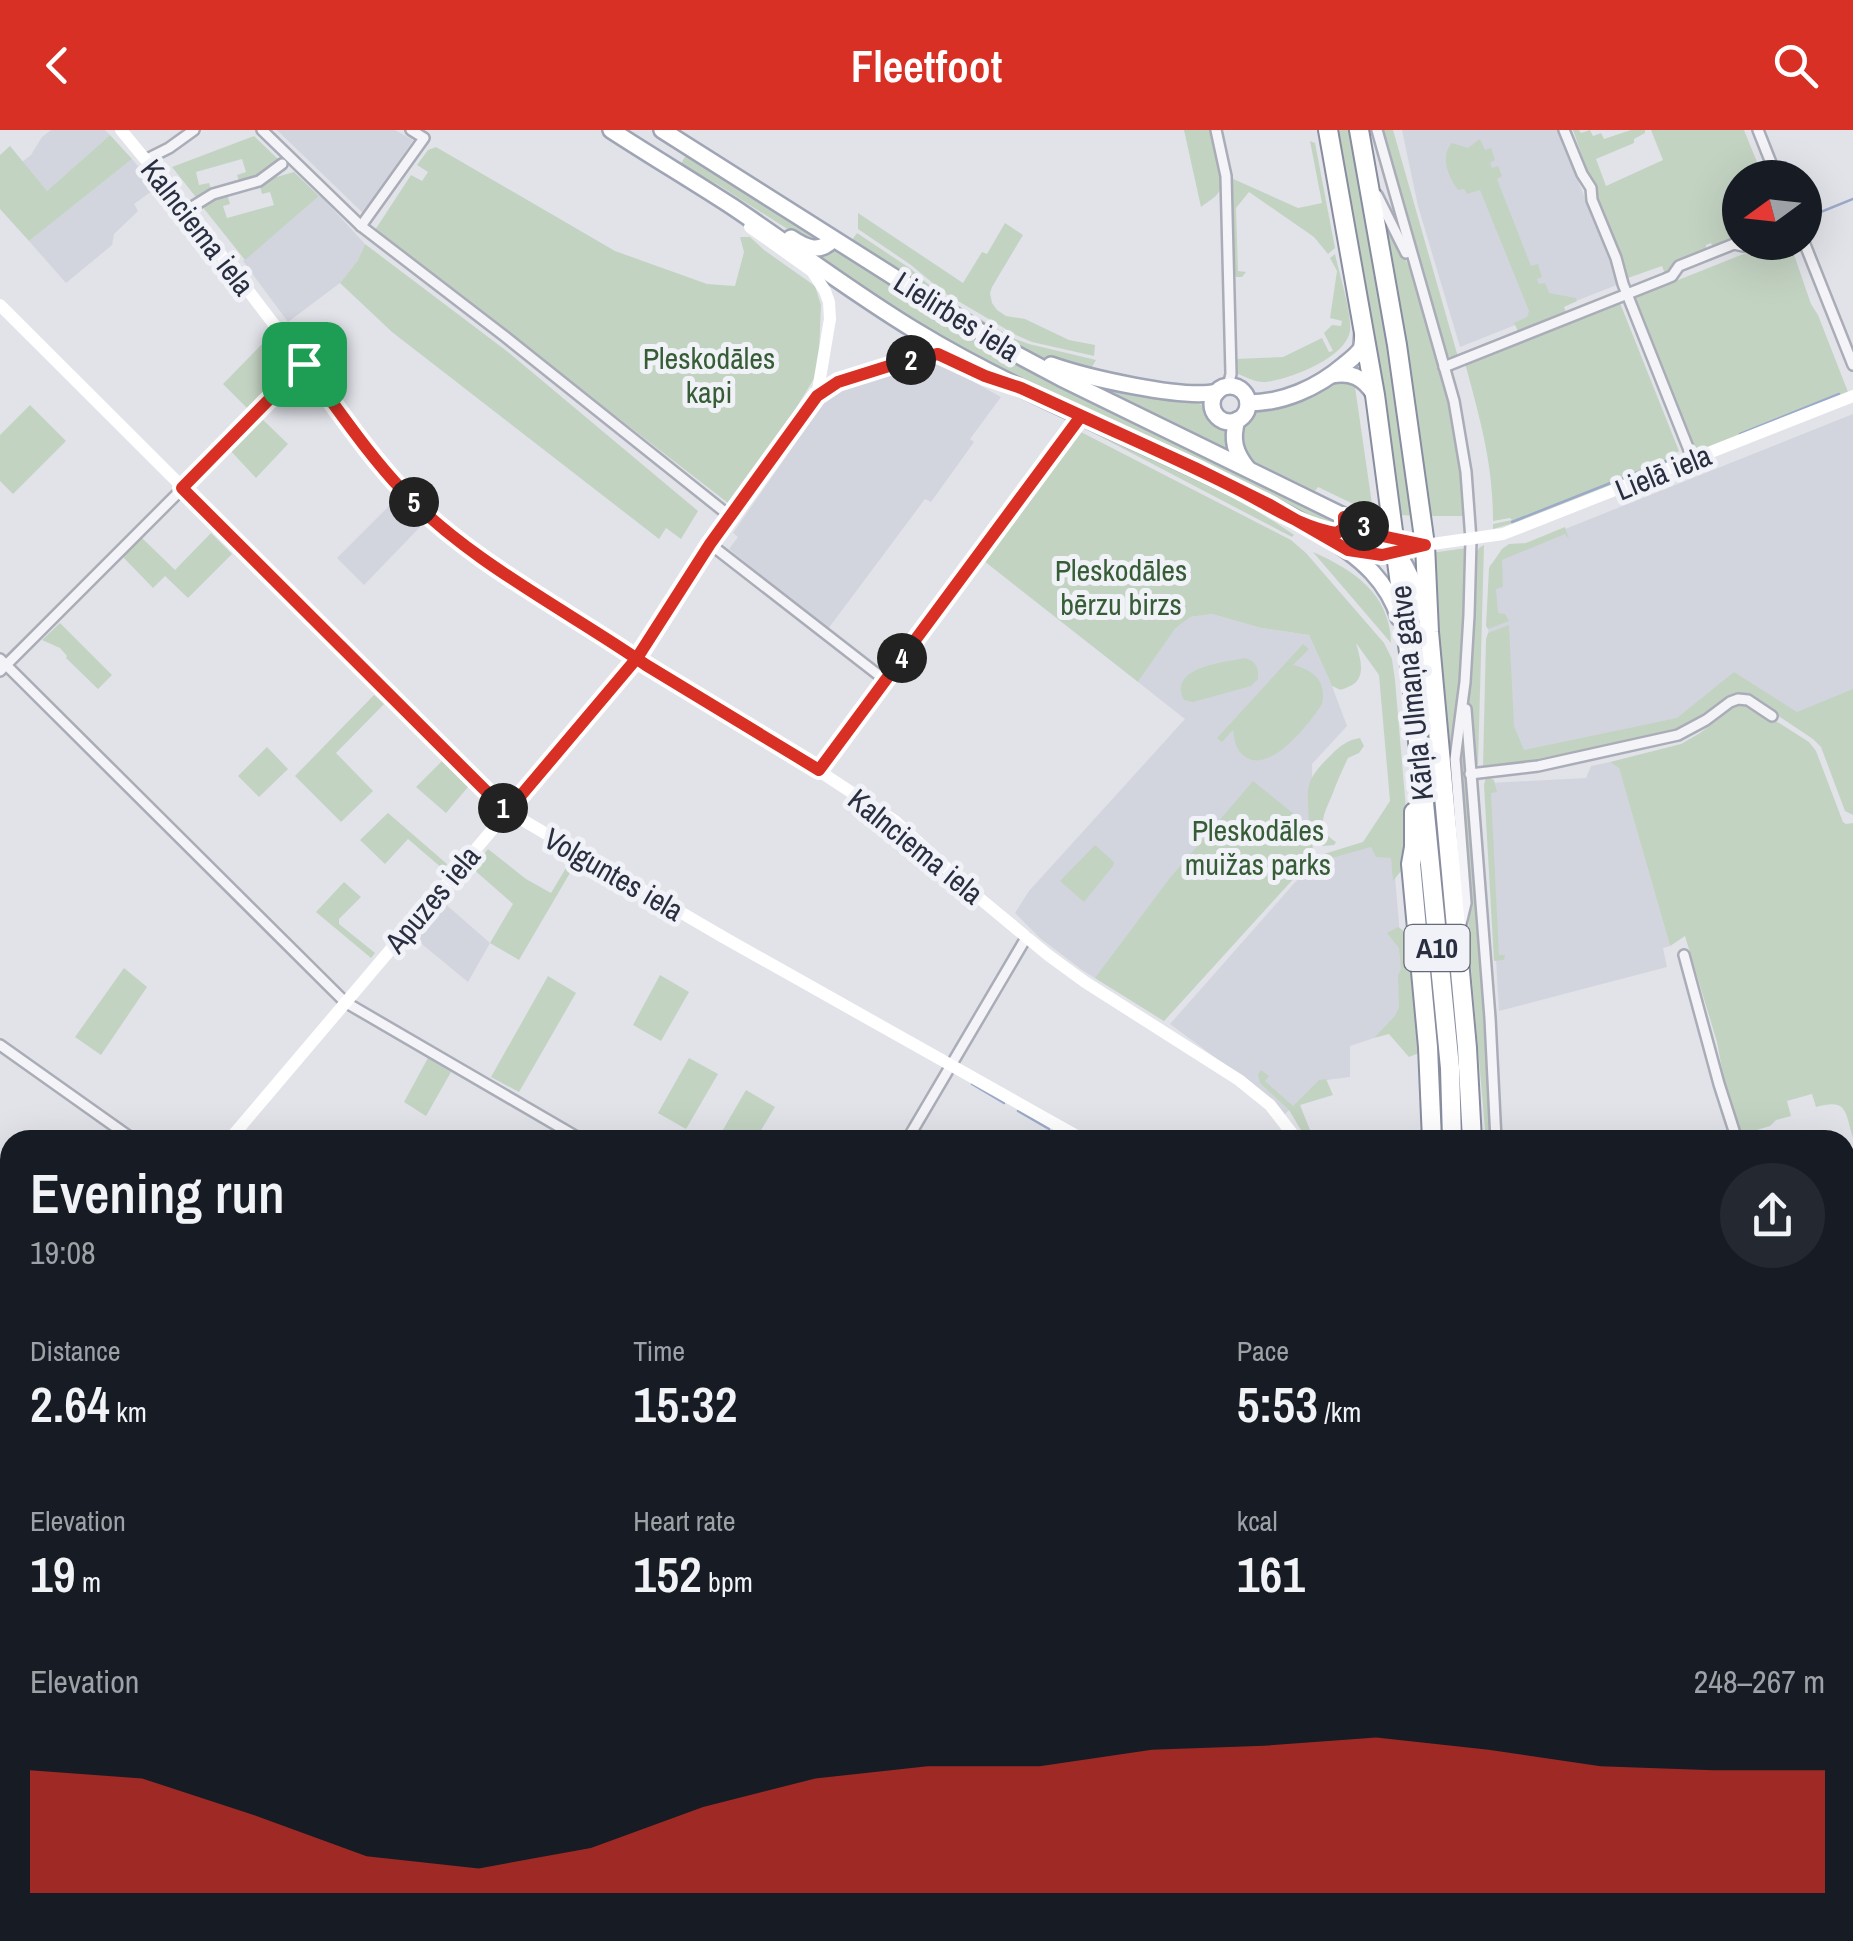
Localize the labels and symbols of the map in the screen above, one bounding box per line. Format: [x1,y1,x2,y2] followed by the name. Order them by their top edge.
[132,151,264,304] street label: Kalnciema iela
[1722,160,1822,260] north arrow
[887,262,1028,370] street label: Lielirbes iela
[262,322,347,407] pin
[886,335,936,385] pin: 2
[643,338,775,412] park label: Pleskodāles kapi
[1609,435,1717,509] street label: Lielā iela
[389,477,439,527] pin: 5
[1339,501,1389,551] pin: 3
[1055,550,1187,624] park label: Pleskodāles bērzu birzs
[1380,583,1442,803] street label: Kārļa Ulmaņa gatve
[877,633,927,683] pin: 4
[840,779,992,913] street label: Kalnciema iela
[478,783,528,833] pin: 1
[1185,810,1331,884] park label: Pleskodāles muižas parks
[537,818,691,930] street label: Volguntes iela
[375,837,489,962] street label: Apuzes iela
[1404,925,1470,971] road number: A10

